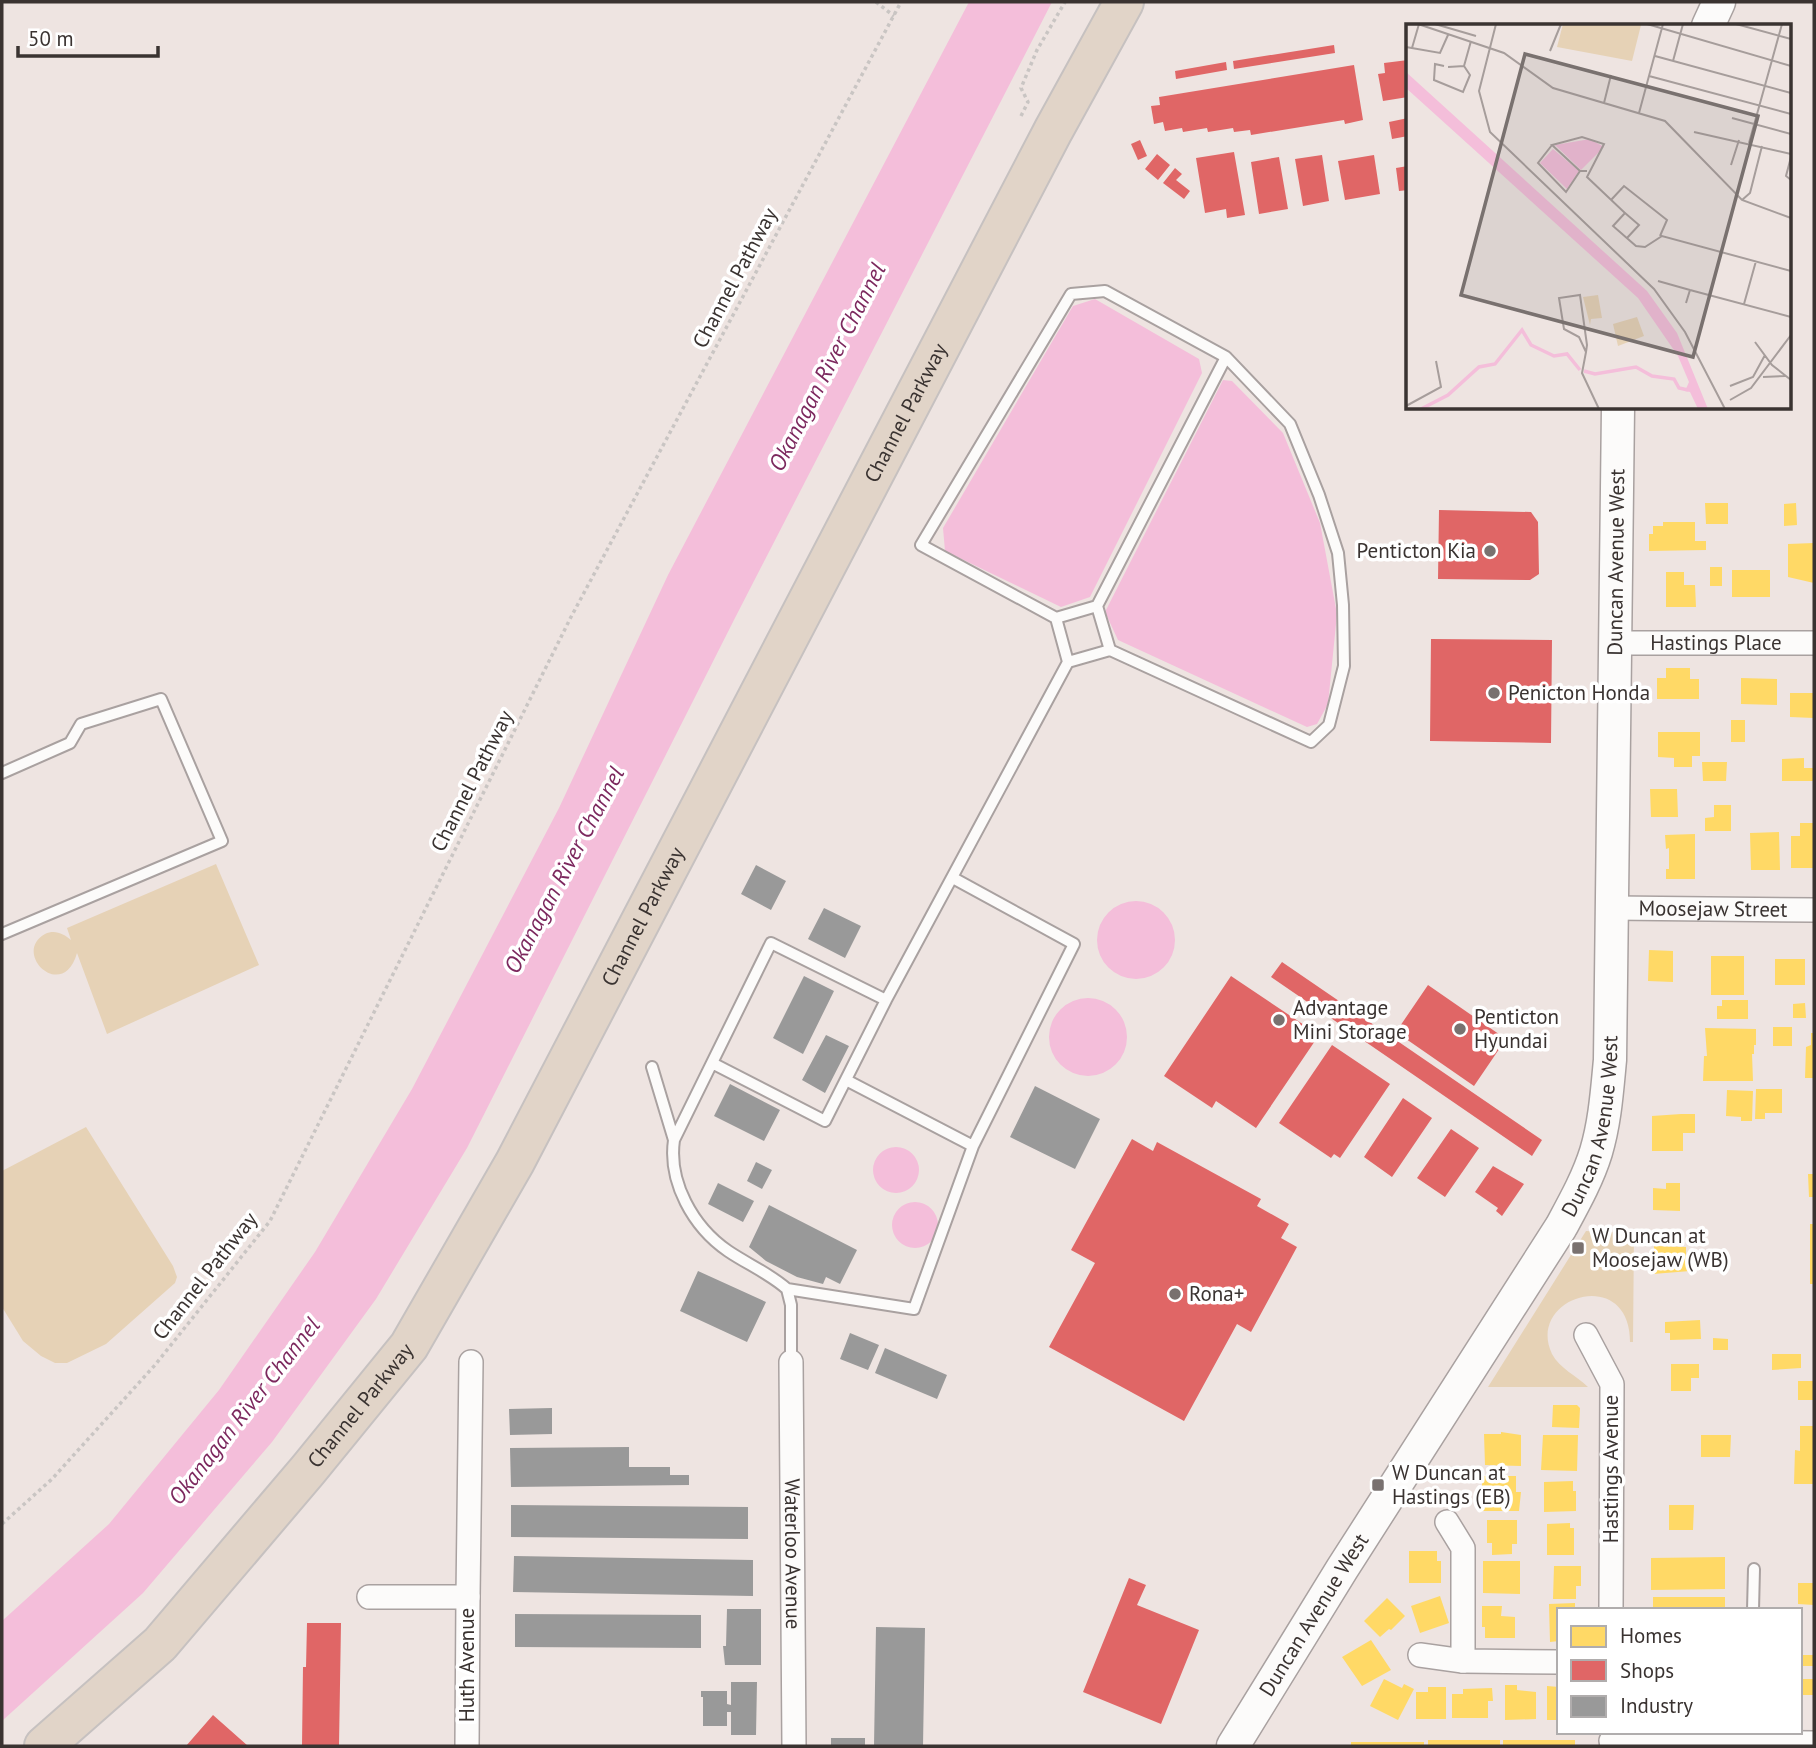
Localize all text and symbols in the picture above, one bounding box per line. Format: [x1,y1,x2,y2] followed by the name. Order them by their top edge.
[18,14,158,58] scale bar
[1406,24,1792,410] inset map
[28,25,74,52] text: 50 m
[686,203,783,353] street label: Channel Pathway
[762,258,892,476] water label: Okanagan River Channel
[858,338,953,487] street label: Channel Parkway
[1601,468,1630,656] street label: Duncan Avenue West
[1357,537,1476,564] place label: Penticton Kia
[1482,543,1498,559] marker: Penticton Kia
[1650,629,1782,656] street label: Hastings Place
[1508,679,1650,706] place label: Penicton Honda
[1486,685,1502,701] marker: Penicton Honda
[424,705,519,856] street label: Channel Pathway
[497,762,630,978] water label: Okanagan River Channel
[595,842,690,991] street label: Channel Parkway
[1638,894,1788,923] street label: Moosejaw Street
[1293,994,1407,1045] place label: Advantage Mini Storage
[1474,1003,1559,1054] place label: Penticton Hyundai
[1271,1012,1287,1028] marker: Advantage Mini Storage
[1452,1021,1468,1037] marker: Penticton Hyundai
[1555,1035,1623,1221] street label: Duncan Avenue West
[146,1206,263,1345] street label: Channel Pathway
[1592,1222,1729,1273] place label: W Duncan at Moosejaw (WB)
[1570,1240,1586,1256] marker: W Duncan at Moosejaw (WB)
[1189,1280,1244,1307] place label: Rona+
[1167,1286,1183,1302] marker: Rona+
[161,1311,326,1510] water label: Okanagan River Channel
[301,1337,419,1473] street label: Channel Parkway
[1597,1395,1624,1543] street label: Hastings Avenue
[1392,1459,1511,1510] place label: W Duncan at Hastings (EB)
[1370,1477,1386,1493] marker: W Duncan at Hastings (EB)
[779,1478,807,1630] street label: Waterloo Avenue
[1253,1528,1374,1701] street label: Duncan Avenue West
[453,1608,480,1722] street label: Huth Avenue
[1557,1608,1802,1734] legend
[1620,1622,1682,1649] text: Homes
[1620,1657,1674,1684] text: Shops
[1620,1692,1693,1719] text: Industry

